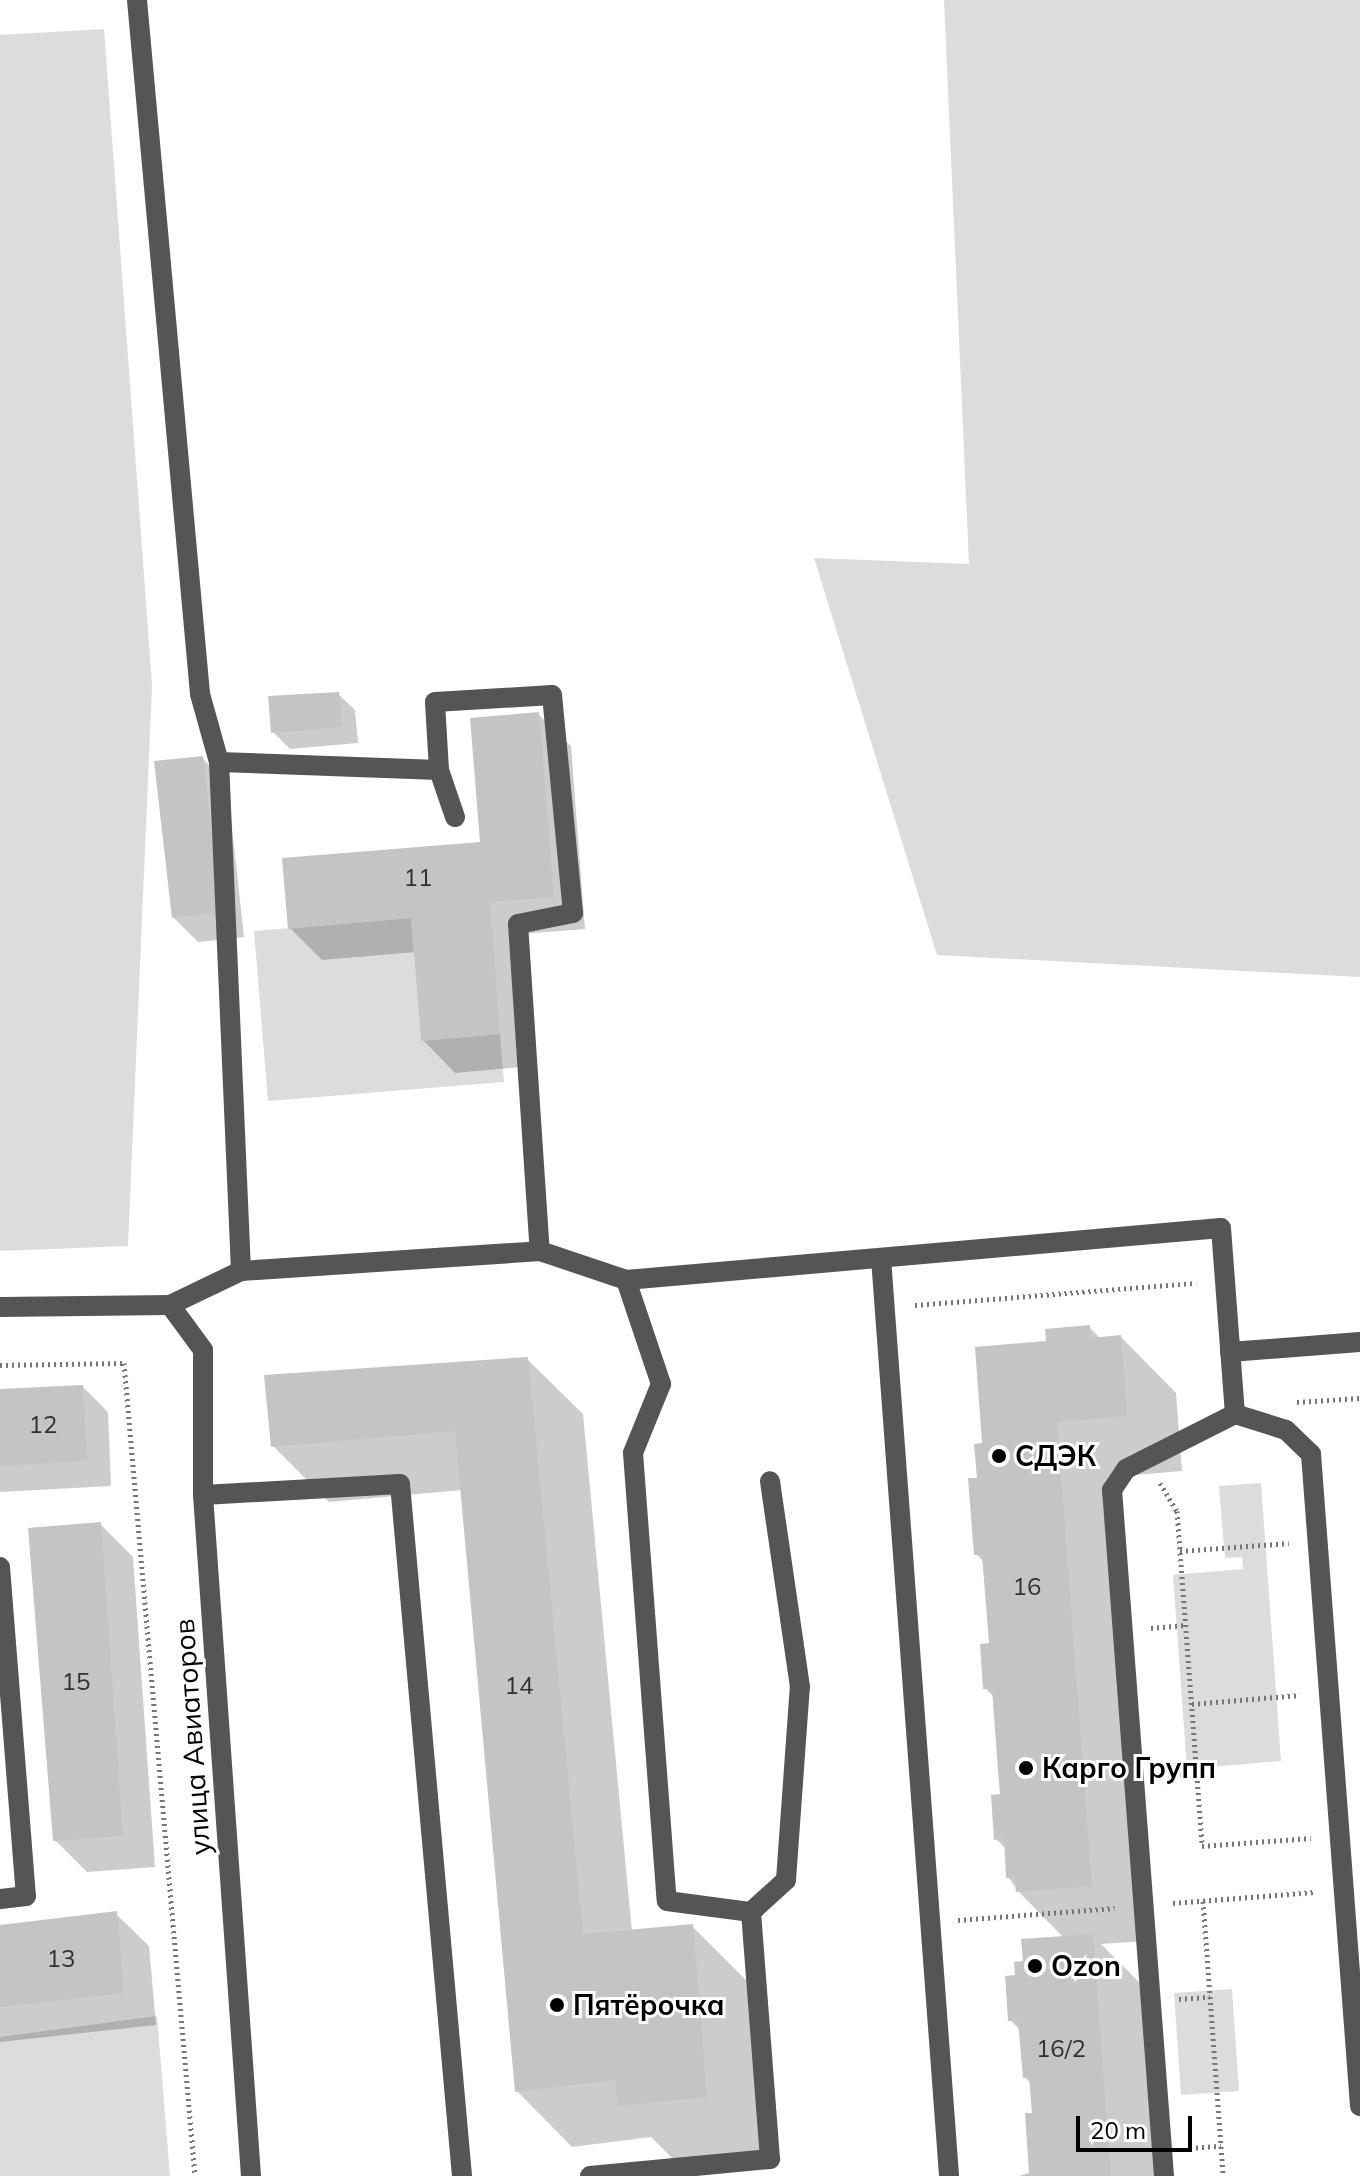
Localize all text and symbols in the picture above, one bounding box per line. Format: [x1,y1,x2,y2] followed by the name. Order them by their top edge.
[404,864,432,892] house number: 11
[29,1411,57,1439] house number: 12
[1015,1439,1096,1473] place label: СДЭК
[990,1447,1008,1465] marker: СДЭК
[1013,1573,1041,1601] house number: 16
[167,1618,217,1856] street label: улица Авиаторов
[62,1668,90,1696] house number: 15
[505,1672,533,1700] house number: 14
[1042,1751,1216,1785] place label: Карго Групп
[1017,1759,1035,1777] marker: Карго Групп
[47,1945,75,1973] house number: 13
[1051,1949,1121,1983] place label: Ozon
[1026,1957,1044,1975] marker: Ozon
[573,1988,725,2022] place label: Пятёрочка
[548,1996,566,2014] marker: Пятёрочка
[1036,2035,1086,2063] house number: 16/2
[1080,2100,1196,2150] scale bar
[1090,2115,1146,2145] text: 20 m

